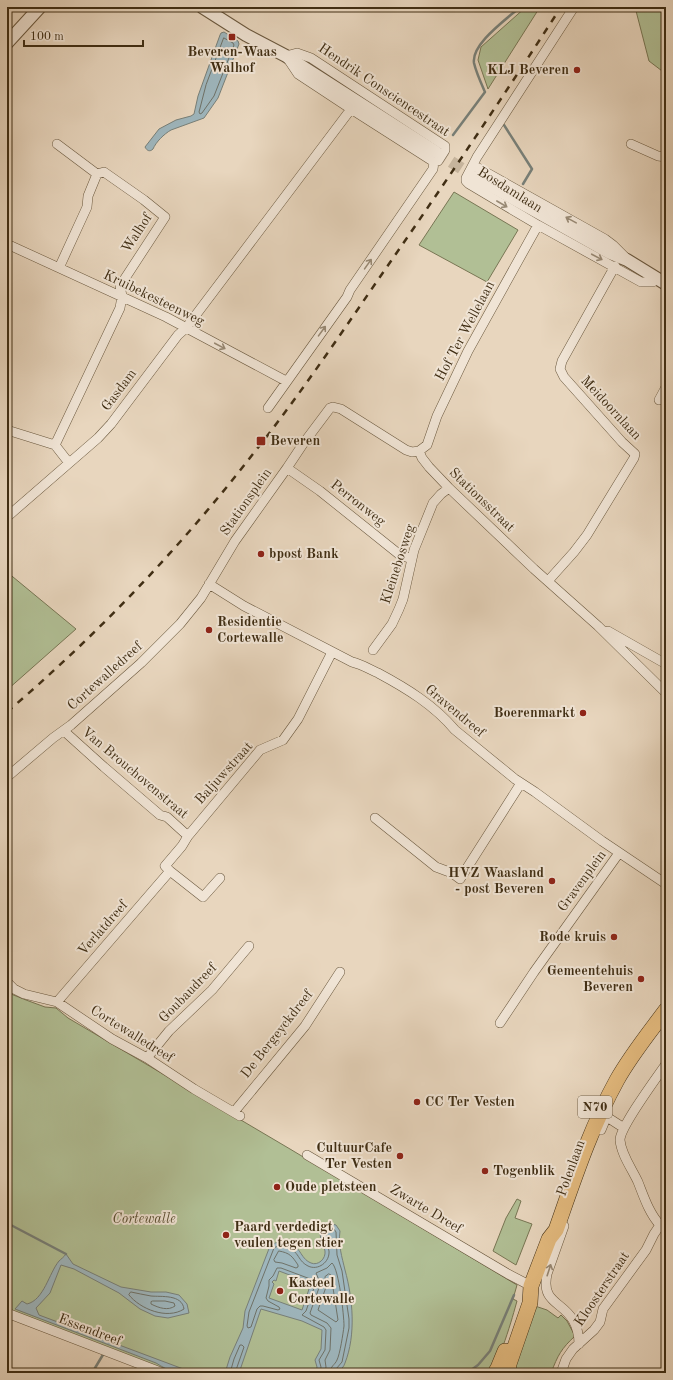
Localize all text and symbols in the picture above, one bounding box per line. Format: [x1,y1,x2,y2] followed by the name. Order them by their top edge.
[24,22,143,48] scale bar
[30,31,64,43] text: 100 m
[227,32,237,42] marker: Beveren-Waas Walhof
[316,41,452,139] street label: Hendrik Consciencestraat
[187,45,277,75] place label: Beveren-Waas Walhof
[487,63,569,77] place label: KLJ Beveren
[572,65,582,75] marker: KLJ Beveren
[475,165,545,216] street label: Bosdamlaan
[496,201,508,209] one-way arrow
[119,210,156,255] street label: Walhof
[565,215,577,223] one-way arrow
[591,254,603,261] one-way arrow
[364,259,372,270] one-way arrow
[101,267,207,329] street label: Kruibekesteenweg
[433,278,497,383] street label: Hof Ter Wellelaan
[318,326,326,337] one-way arrow
[214,343,226,351] one-way arrow
[99,366,139,414] street label: Gasdam
[578,373,644,443] street label: Meidoornlaan
[270,434,320,448] place label: Beveren
[255,435,267,447] marker: Beveren
[218,465,275,538] street label: Stationsplein
[446,465,518,535] street label: Stationsstraat
[328,477,388,529] street label: Perronweg
[379,522,418,606] street label: Kleinebosweg
[269,547,339,561] place label: bpost Bank
[256,549,266,559] marker: bpost Bank
[217,615,284,645] place label: Residentie Cortewalle
[204,625,214,635] marker: Residentie Cortewalle
[65,638,146,713] street label: Cortewalledreef
[422,682,489,741] street label: Gravendreef
[494,706,575,720] place label: Boerenmarkt
[578,708,588,718] marker: Boerenmarkt
[79,725,191,822] street label: Van Brouchovenstraat
[192,739,256,807] street label: Baljuwstraat
[555,847,609,914] street label: Gravenplein
[448,866,544,896] place label: HVZ Waasland - post Beveren
[547,876,557,886] marker: HVZ Waasland - post Beveren
[75,897,131,958] street label: Verlatdreef
[539,930,606,944] place label: Rode kruis
[609,932,619,942] marker: Rode kruis
[156,960,221,1025] street label: Goubaudreef
[547,964,633,994] place label: Gemeentehuis Beveren
[636,974,646,984] marker: Gemeentehuis Beveren
[238,986,317,1081] street label: De Bergeyckdreef
[88,1003,177,1066] street label: Cortewalledreef
[425,1095,515,1109] place label: CC Ter Vesten
[578,1096,612,1118] road number: N70
[412,1097,422,1107] marker: CC Ter Vesten
[554,1138,588,1198] street label: Polenlaan
[316,1141,392,1171] place label: CultuurCafe Ter Vesten
[395,1151,405,1161] marker: CultuurCafe Ter Vesten
[493,1164,555,1178] place label: Togenblik
[480,1166,490,1176] marker: Togenblik
[285,1180,377,1194] place label: Oude pletsteen
[272,1182,282,1192] marker: Oude pletsteen
[387,1182,466,1237] street label: Zwarte Dreef
[112,1212,176,1226] park label: Cortewalle
[234,1220,343,1250] place label: Paard verdedigt veulen tegen stier
[221,1230,231,1240] marker: Paard verdedigt veulen tegen stier
[572,1249,632,1329] street label: Kloosterstraat
[546,1264,553,1277] one-way arrow
[288,1276,355,1306] place label: Kasteel Cortewalle
[275,1286,285,1296] marker: Kasteel Cortewalle
[57,1312,125,1349] street label: Essendreef

